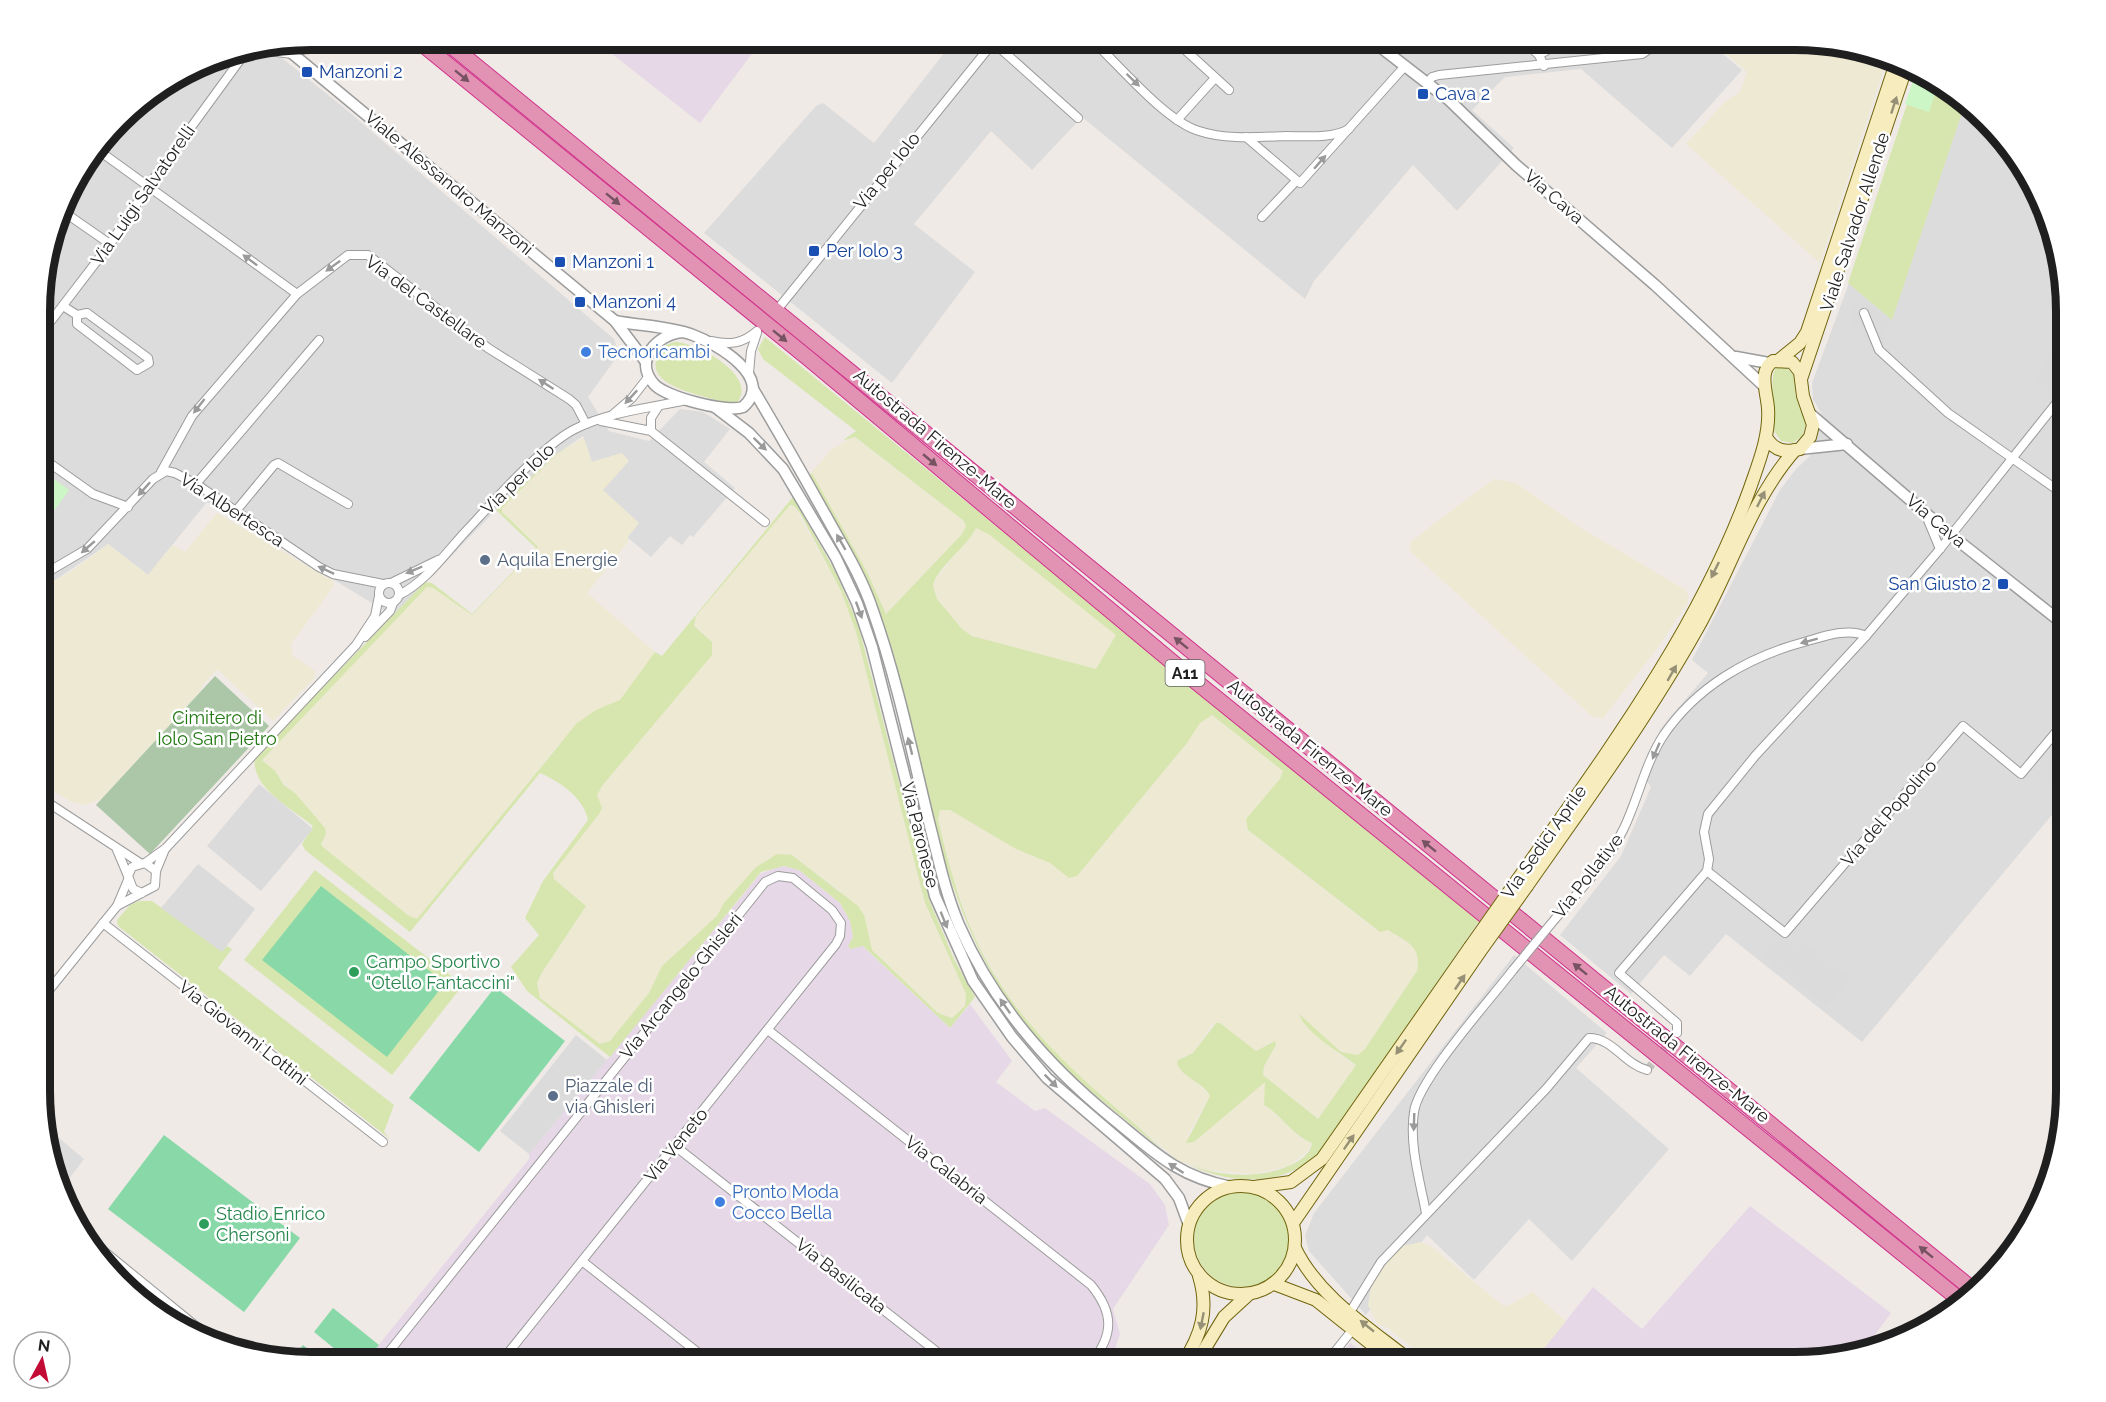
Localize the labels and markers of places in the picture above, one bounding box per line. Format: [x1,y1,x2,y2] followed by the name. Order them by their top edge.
[319,61,403,82] place label: Manzoni 2
[300,65,314,79] marker: Manzoni 2
[1435,83,1490,104] place label: Cava 2
[1416,87,1430,101] marker: Cava 2
[826,240,903,261] place label: Per Iolo 3
[807,244,821,258] marker: Per Iolo 3
[572,251,654,272] place label: Manzoni 1
[553,255,567,269] marker: Manzoni 1
[592,291,676,312] place label: Manzoni 4
[573,295,587,309] marker: Manzoni 4
[598,341,710,362] place label: Tecnoricambi
[579,345,593,359] marker: Tecnoricambi
[497,549,618,570] place label: Aquila Energie
[478,553,492,567] marker: Aquila Energie
[1888,573,1991,594] place label: San Giusto 2
[1996,577,2010,591] marker: San Giusto 2
[366,951,515,993] place label: Campo Sportivo "Otello Fantaccini"
[347,965,361,979] marker: Campo Sportivo "Otello Fantaccini"
[565,1075,655,1117] place label: Piazzale di via Ghisleri
[546,1089,560,1103] marker: Piazzale di via Ghisleri
[732,1181,839,1223] place label: Pronto Moda Cocco Bella
[713,1195,727,1209] marker: Pronto Moda Cocco Bella
[216,1203,325,1245] place label: Stadio Enrico Chersoni
[197,1217,211,1231] marker: Stadio Enrico Chersoni

